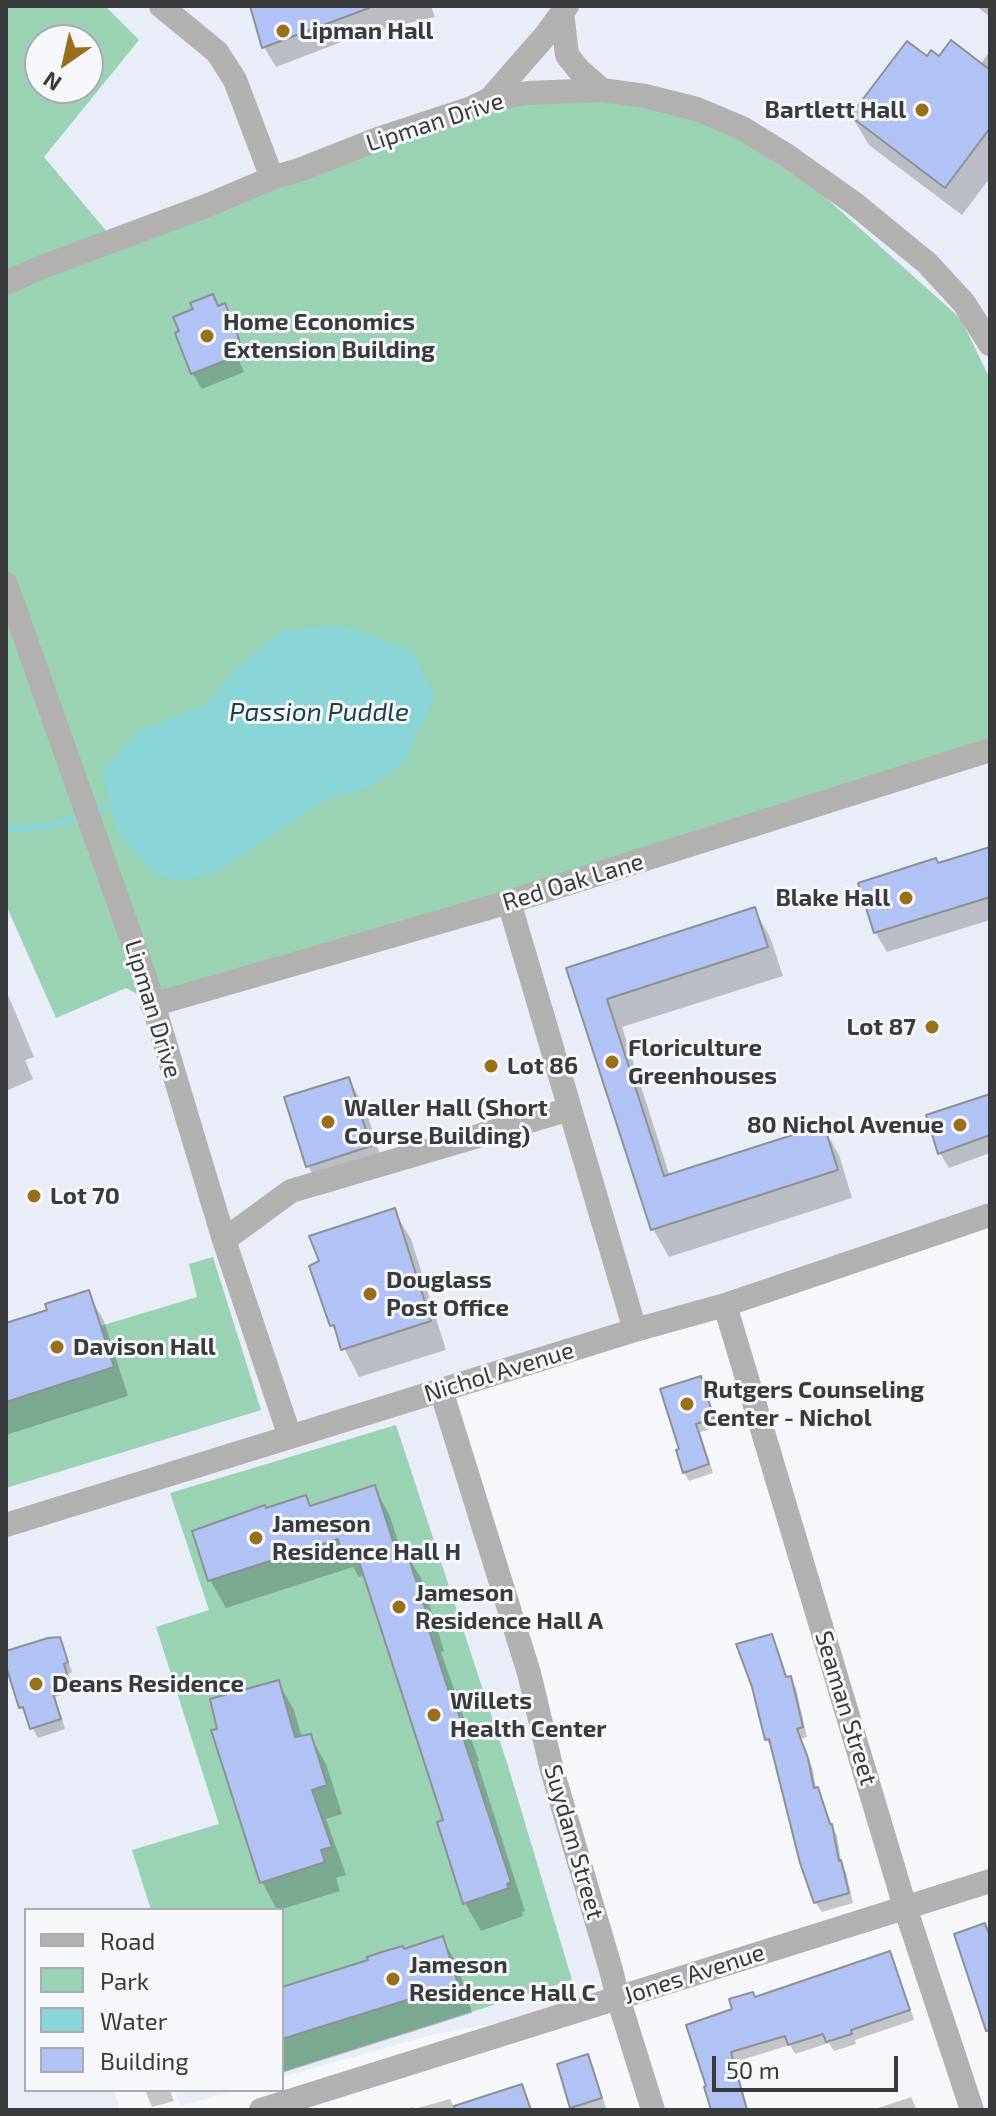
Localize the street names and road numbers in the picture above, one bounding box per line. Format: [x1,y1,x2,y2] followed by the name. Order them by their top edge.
[363,86,507,158] street label: Lipman Drive
[499,847,647,917] street label: Red Oak Lane
[118,937,188,1081] street label: Lipman Drive
[421,1336,577,1408] street label: Nichol Avenue
[809,1627,883,1789] street label: Seaman Street
[538,1761,610,1923] street label: Suydam Street
[620,1938,768,2010] street label: Jones Avenue

